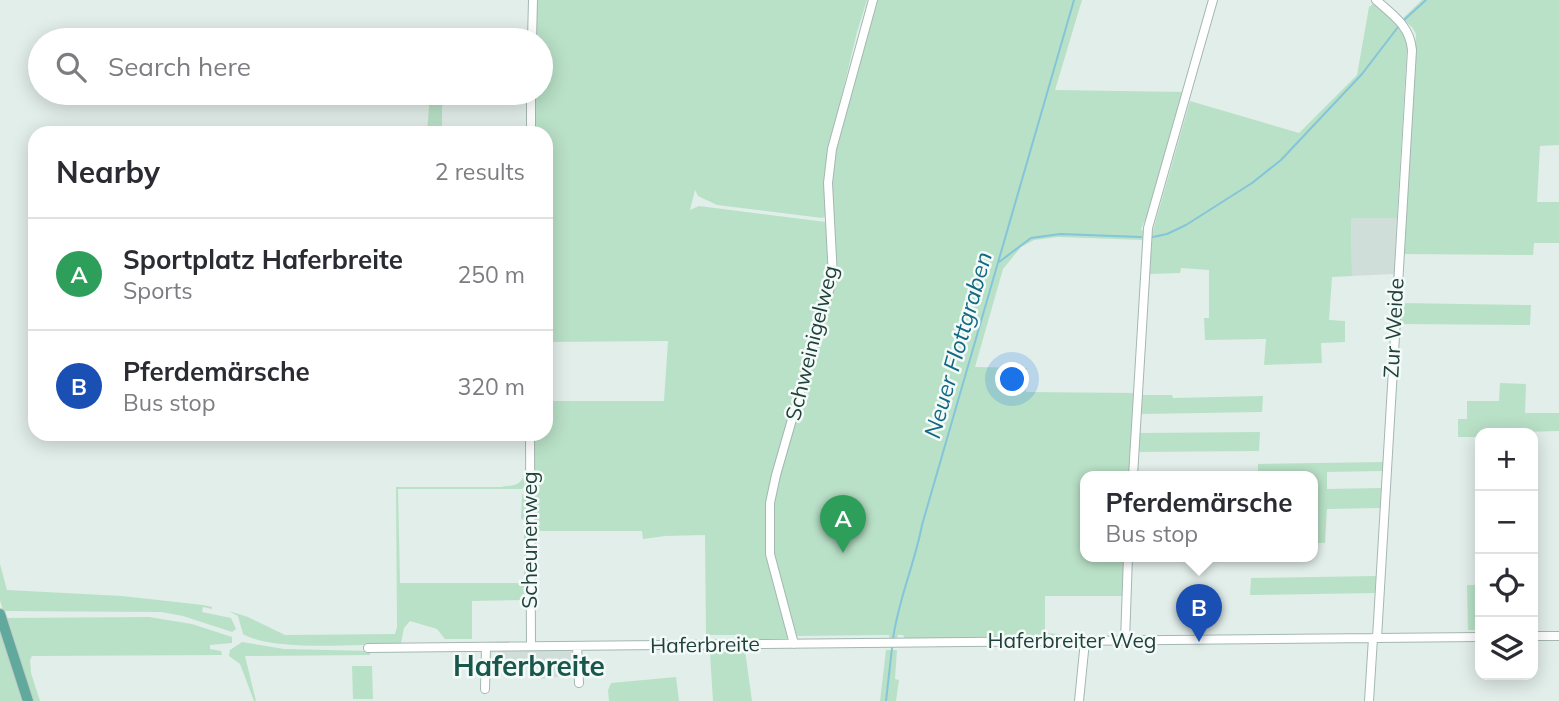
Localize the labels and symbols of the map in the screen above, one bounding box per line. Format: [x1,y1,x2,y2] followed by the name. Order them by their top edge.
[917,248,998,441] water label: Neuer Flottgraben
[779,263,843,423] street label: Schweinigelweg
[1377,277,1409,379] street label: Zur Weide
[995,362,1029,396] your location
[516,471,542,609] street label: Scheunenweg
[820,495,866,553] pin: A
[1176,584,1222,642] pin: B
[987,627,1157,653] street label: Haferbreiter Weg
[650,630,760,658] street label: Haferbreite
[453,648,605,683] district label: Haferbreite

